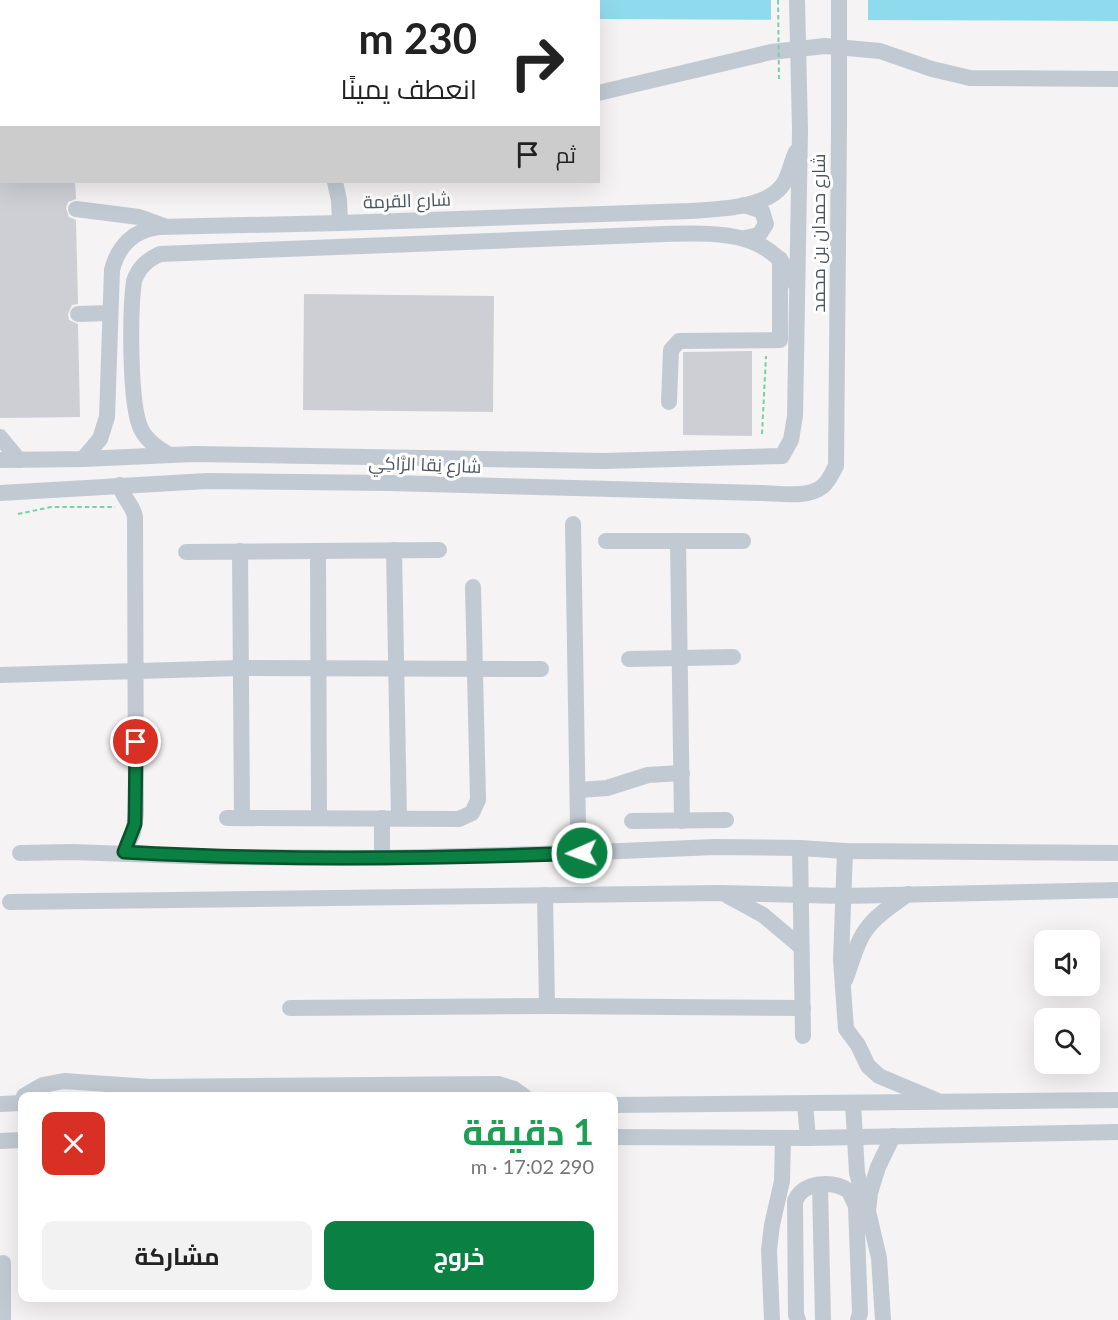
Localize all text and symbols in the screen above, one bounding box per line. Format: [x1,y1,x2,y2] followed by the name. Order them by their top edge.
[359,13,477,63] text: 230 m
[498,24,576,102] icon: right
[340,72,477,105] text: انعطف يمينًا
[511,138,544,171] icon: arrive
[556,141,576,168] text: ثم
[807,154,831,312] street label: شارع حمدان بن محمد
[363,187,451,215] street label: شارع القرمة
[368,451,482,481] street label: شارع نِقا الرَّاكِي
[110,716,161,767] pin
[119,725,152,758] icon: arrive
[550,821,614,885] position arrow
[1034,930,1100,1074] map controls
[1034,930,1100,996] button: sound
[1034,1008,1100,1074] button: search
[463,1109,594,1153] text: 1 دقيقة
[42,1112,105,1175] button: close
[471,1154,594,1178] text: 290 m · 17:02
[42,1221,312,1290] button: مشاركة
[324,1221,594,1290] button: خروج

